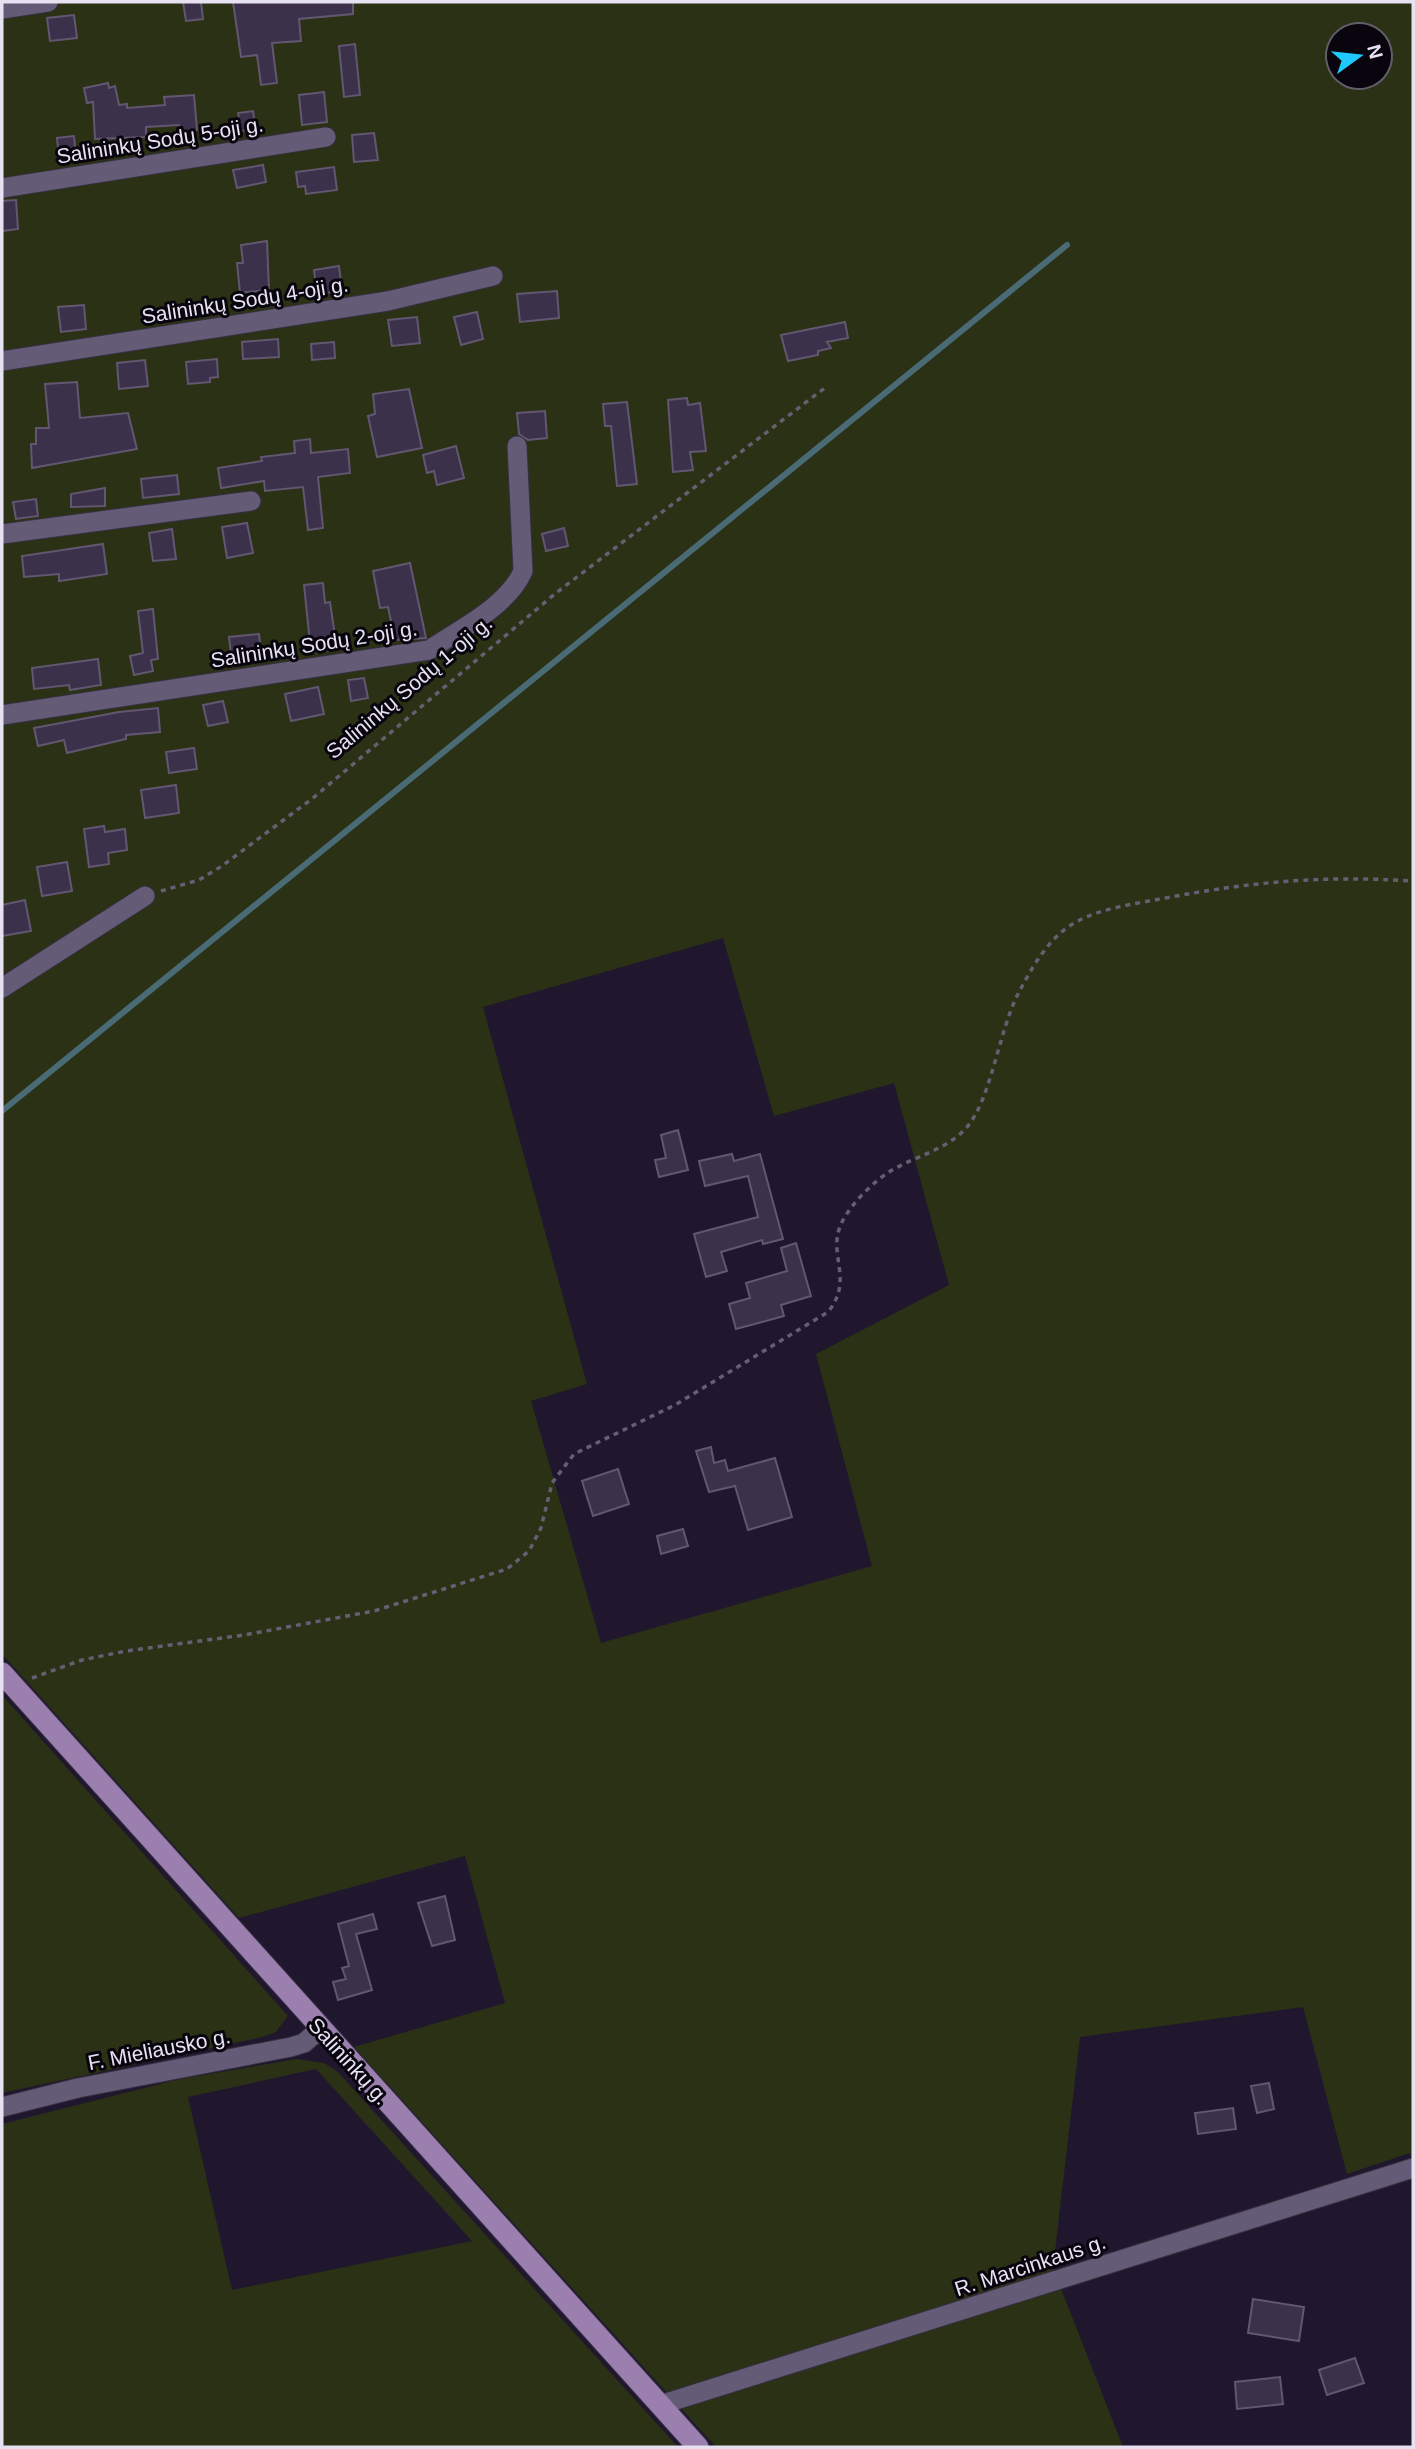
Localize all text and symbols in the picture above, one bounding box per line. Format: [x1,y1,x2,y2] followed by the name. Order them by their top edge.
[1324,21,1394,91] north arrow
[1363,42,1387,61] text: N
[55,112,265,168] street label: Salininkų Sodų 5-oji g.
[140,272,350,328] street label: Salininkų Sodų 4-oji g.
[322,611,496,763] street label: Salininkų Sodų 1-oji g.
[209,616,419,672] street label: Salininkų Sodų 2-oji g.
[304,2013,394,2109] street label: Salininkų g.
[86,2024,232,2074] street label: F. Mieliausko g.
[952,2230,1108,2300] street label: R. Marcinkaus g.

